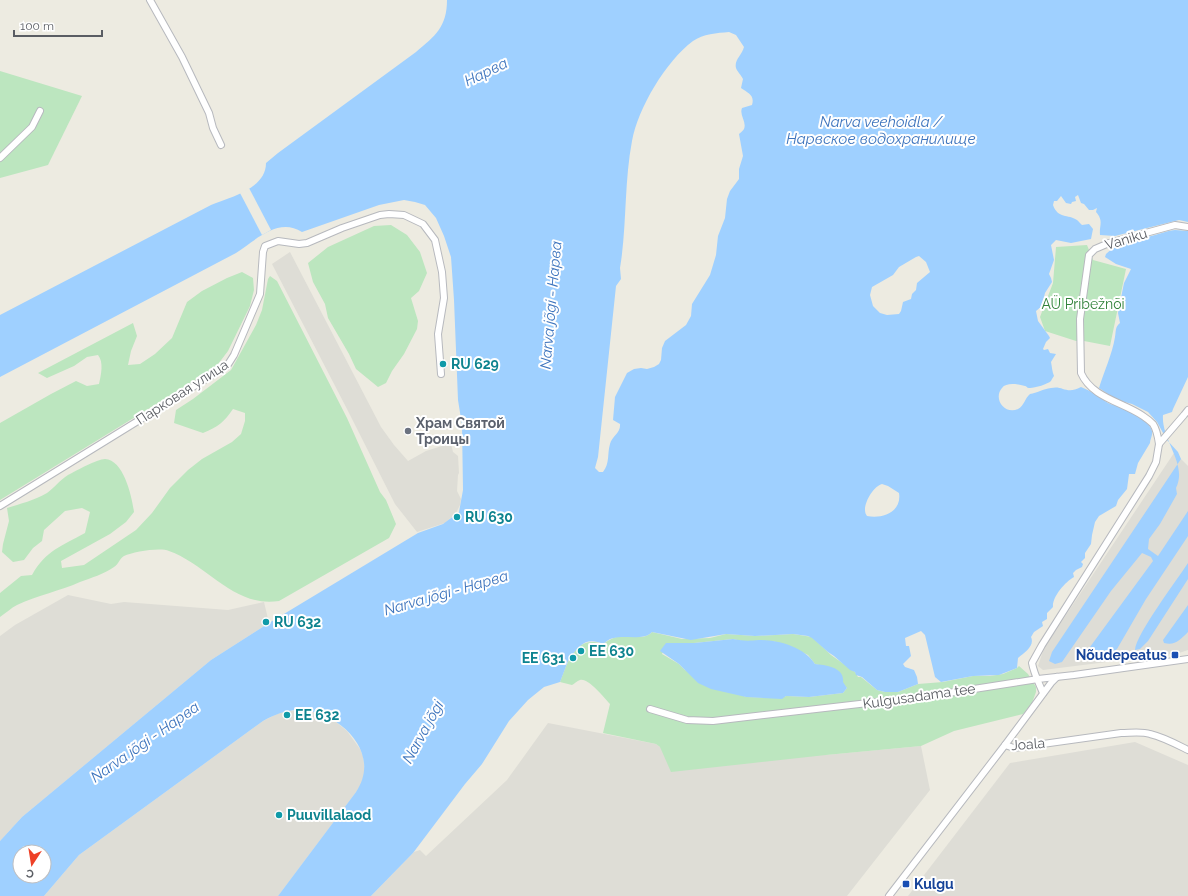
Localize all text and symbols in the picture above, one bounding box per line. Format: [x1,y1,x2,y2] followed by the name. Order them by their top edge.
[14,12,102,38] scale bar
[20,19,54,33] text: 100 m
[461,54,511,90] water label: Нарва
[786,113,976,148] water label: Narva veehoidla / Нарвское водохранилище
[1103,225,1149,253] street label: Vaniku
[536,240,566,370] water label: Narva jõgi - Нарва
[1041,294,1125,312] park label: AÜ Pribežnõi
[133,356,231,428] street label: Парковая улица
[451,356,499,372] place label: RU 629
[438,359,448,369] marker: RU 629
[415,415,505,447] place label: Храм Святой Троицы
[403,426,413,436] marker: Храм Святой Троицы
[465,509,513,525] place label: RU 630
[452,512,462,522] marker: RU 630
[382,567,510,619] water label: Narva jõgi - Нарва
[274,614,321,630] place label: RU 632
[261,617,271,627] marker: RU 632
[589,643,634,659] place label: EE 630
[576,646,586,656] marker: EE 630
[1076,647,1167,663] place label: Nõudepeatus
[522,650,565,666] place label: EE 631
[1170,650,1180,660] marker: Nõudepeatus
[568,653,578,663] marker: EE 631
[862,680,976,712] street label: Kulgusadama tee
[398,697,448,767] water label: Narva jõgi
[87,698,203,786] water label: Narva jõgi - Нарва
[295,707,339,723] place label: EE 632
[282,710,292,720] marker: EE 632
[1010,735,1046,753] street label: Joala
[287,807,371,823] place label: Puuvillalaod
[274,810,284,820] marker: Puuvillalaod
[12,844,52,884] north arrow
[25,866,35,880] text: С
[914,876,954,892] place label: Kulgu
[901,879,911,889] marker: Kulgu

